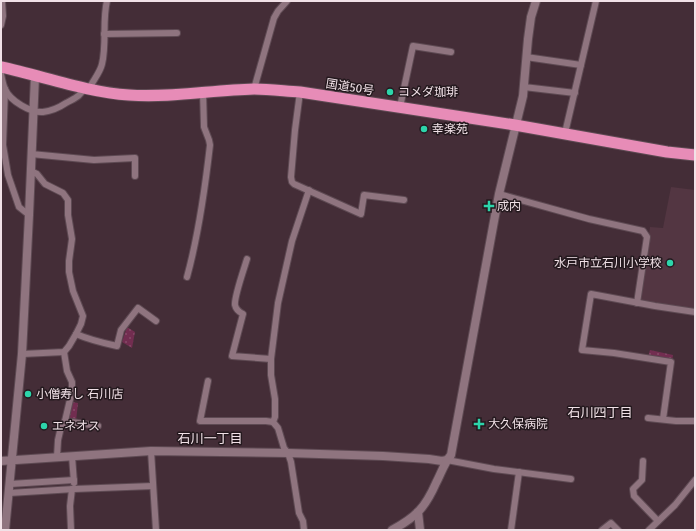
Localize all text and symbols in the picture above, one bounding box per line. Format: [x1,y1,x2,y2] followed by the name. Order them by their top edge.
[325,76,375,98] street label: 国道50号
[398,85,458,99] place label: コメダ珈琲
[385,87,395,97] marker: コメダ珈琲
[432,122,468,136] place label: 幸楽苑
[419,124,429,134] marker: 幸楽苑
[497,199,521,213] place label: 成内
[484,201,494,211] marker: 成内
[554,256,662,270] place label: 水戸市立石川小学校
[665,258,675,268] marker: 水戸市立石川小学校
[36,387,123,401] place label: 小僧寿し 石川店
[23,389,33,399] marker: 小僧寿し 石川店
[567,405,633,420] district label: 石川四丁目
[488,417,548,431] place label: 大久保病院
[473,418,485,430] marker: 大久保病院
[52,419,100,433] place label: エネオス
[39,421,49,431] marker: エネオス
[177,431,243,446] district label: 石川一丁目

